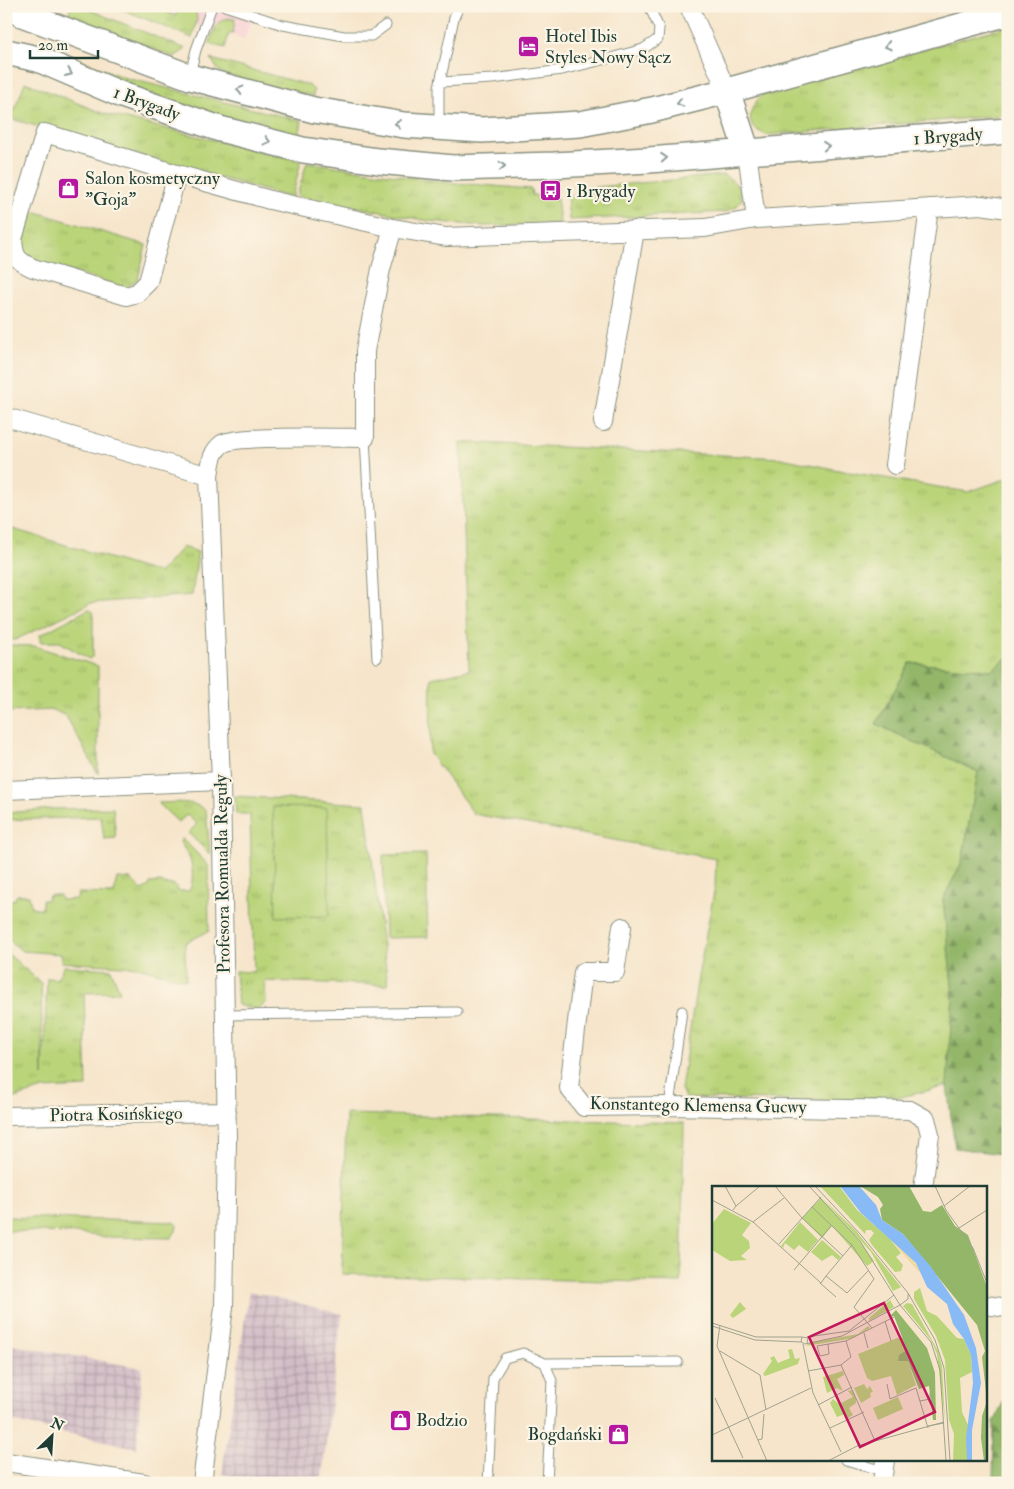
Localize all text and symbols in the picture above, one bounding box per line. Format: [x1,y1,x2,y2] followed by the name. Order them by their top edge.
[545,25,671,69] place label: Hotel Ibis Styles Nowy Sącz
[30,28,98,60] scale bar
[517,34,541,58] hotel icon: Hotel Ibis Styles Nowy Sącz
[38,36,68,55] text: 20 m
[885,41,893,51] one-way arrow
[64,66,73,77] one-way arrow
[110,81,184,127] street label: 1 Brygady
[235,85,244,96] one-way arrow
[675,97,684,108] one-way arrow
[394,119,402,130] one-way arrow
[913,123,985,150] street label: 1 Brygady
[263,135,272,146] one-way arrow
[823,140,831,151] one-way arrow
[661,153,669,164] one-way arrow
[498,161,506,172] one-way arrow
[85,167,221,211] place label: Salon kosmetyczny "Goja"
[57,176,81,200] shop icon: Salon kosmetyczny "Goja"
[538,179,562,203] bus stop icon: 1 Brygady
[566,180,636,203] place label: 1 Brygady
[209,773,236,974] street label: Profesora Romualda Reguły
[589,1092,808,1119] street label: Konstantego Klemensa Gucwy
[49,1102,183,1127] street label: Piotra Kosińskiego
[712,1186,986,1462] inset map
[388,1408,412,1432] shop icon: Bodzio
[416,1409,468,1432] place label: Bodzio
[28,1412,78,1462] north arrow
[47,1414,67,1435] text: N
[606,1422,630,1446] shop icon: Bogdański
[528,1423,602,1446] place label: Bogdański

